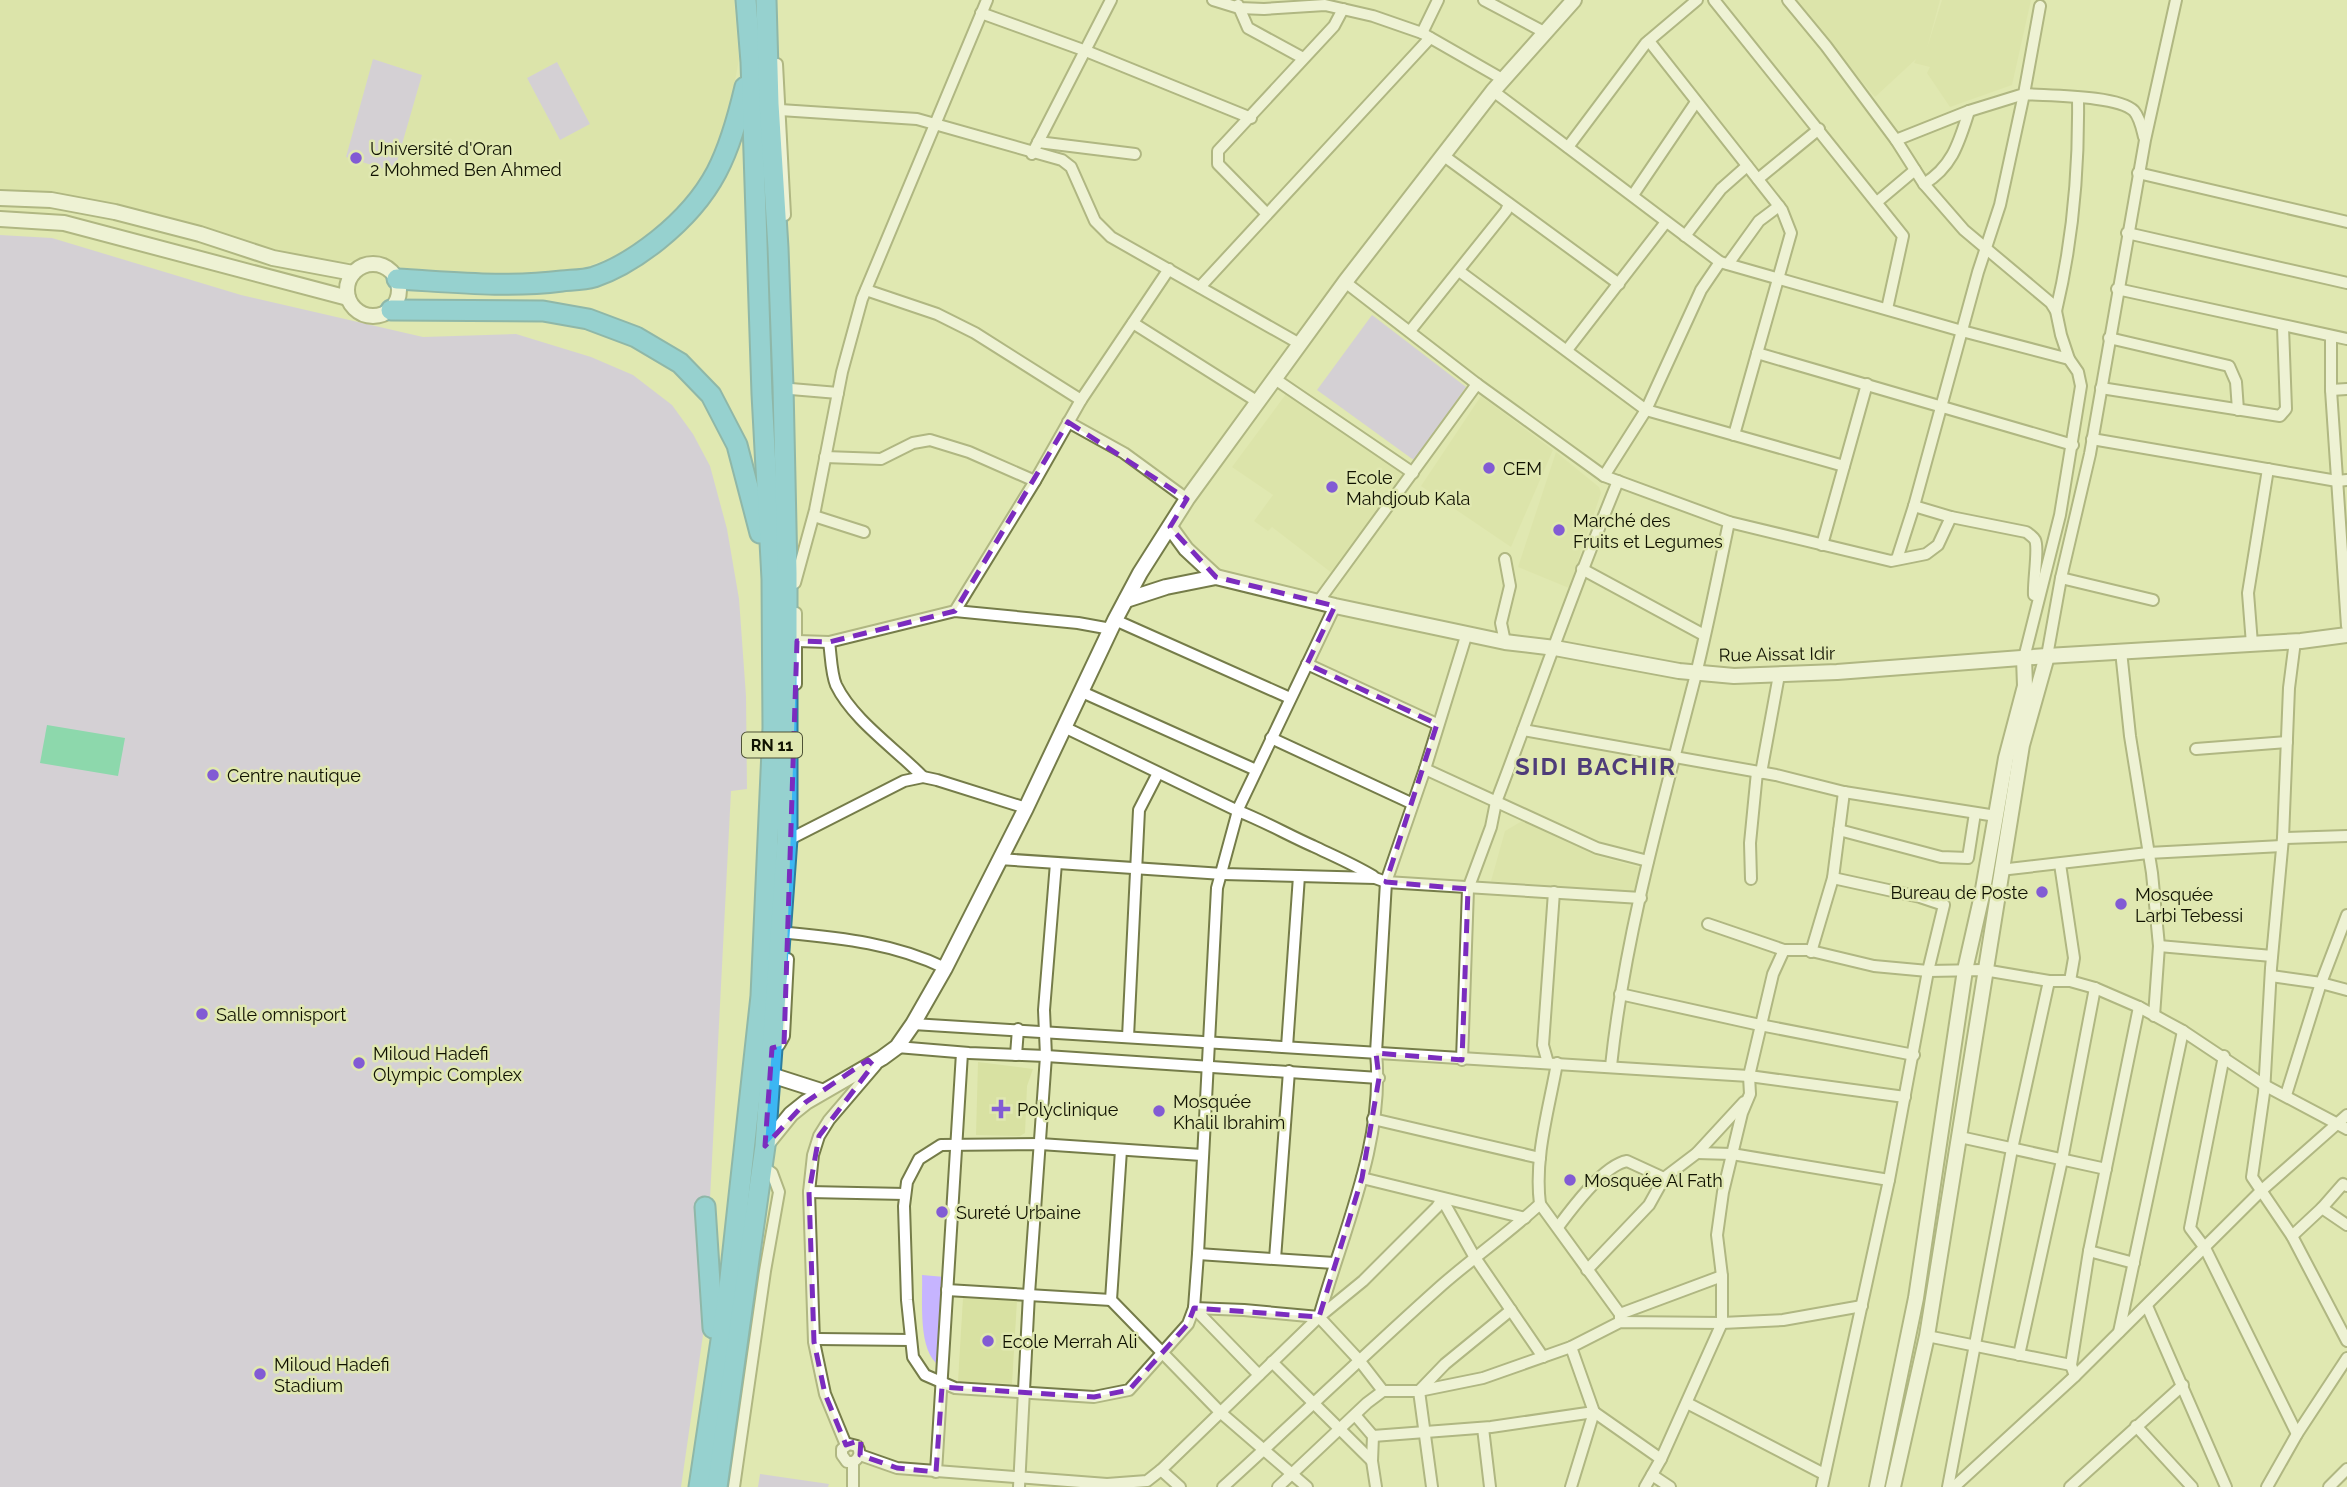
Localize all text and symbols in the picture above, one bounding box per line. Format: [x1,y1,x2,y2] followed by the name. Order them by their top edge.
[370,138,562,180] place label: Université d'Oran 2 Mohmed Ben Ahmed
[348,150,364,166] marker: Université d'Oran 2 Mohmed Ben Ahmed
[1503,458,1542,479] place label: CEM
[1481,460,1497,476] marker: CEM
[1346,467,1470,509] place label: Ecole Mahdjoub Kala
[1324,479,1340,495] marker: Ecole Mahdjoub Kala
[1573,510,1723,552] place label: Marché des Fruits et Legumes
[1551,522,1567,538] marker: Marché des Fruits et Legumes
[1719,642,1836,666] street label: Rue Aissat Idir
[742,732,802,758] road number: RN 11
[1515,752,1677,781] district label: SIDI BACHIR
[227,765,361,786] place label: Centre nautique
[205,767,221,783] marker: Centre nautique
[1890,882,2028,903] place label: Bureau de Poste
[2034,884,2050,900] marker: Bureau de Poste
[2135,884,2243,926] place label: Mosquée Larbi Tebessi
[2113,896,2129,912] marker: Mosquée Larbi Tebessi
[216,1004,346,1025] place label: Salle omnisport
[194,1006,210,1022] marker: Salle omnisport
[373,1043,522,1085] place label: Miloud Hadefi Olympic Complex
[351,1055,367,1071] marker: Miloud Hadefi Olympic Complex
[1173,1091,1285,1133] place label: Mosquée Khalil Ibrahim
[991,1099,1011,1119] marker: Polyclinique
[1017,1099,1119,1120] place label: Polyclinique
[1151,1103,1167,1119] marker: Mosquée Khalil Ibrahim
[1584,1170,1723,1191] place label: Mosquée Al Fath
[1562,1172,1578,1188] marker: Mosquée Al Fath
[956,1202,1081,1223] place label: Sureté Urbaine
[934,1204,950,1220] marker: Sureté Urbaine
[1002,1331,1137,1352] place label: Ecole Merrah Ali
[980,1333,996,1349] marker: Ecole Merrah Ali
[274,1354,390,1396] place label: Miloud Hadefi Stadium
[252,1366,268,1382] marker: Miloud Hadefi Stadium

